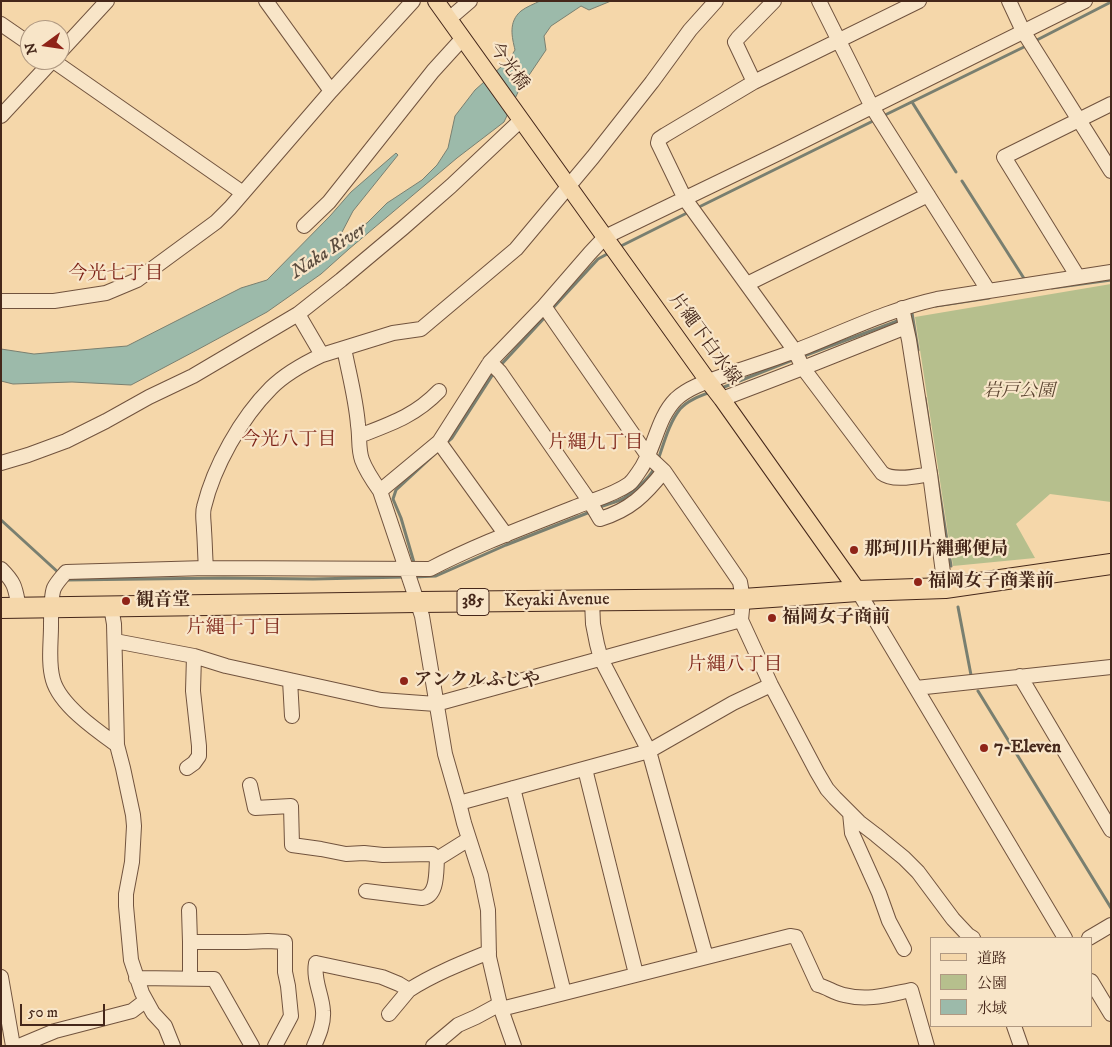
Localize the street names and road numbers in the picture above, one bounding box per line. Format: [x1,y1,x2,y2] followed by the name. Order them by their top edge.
[483,39,533,95] street label: 今光橋
[664,290,744,390] street label: 片繩下白水線
[457,588,489,616] road number: 385
[504,589,610,613] street label: Keyaki Avenue

